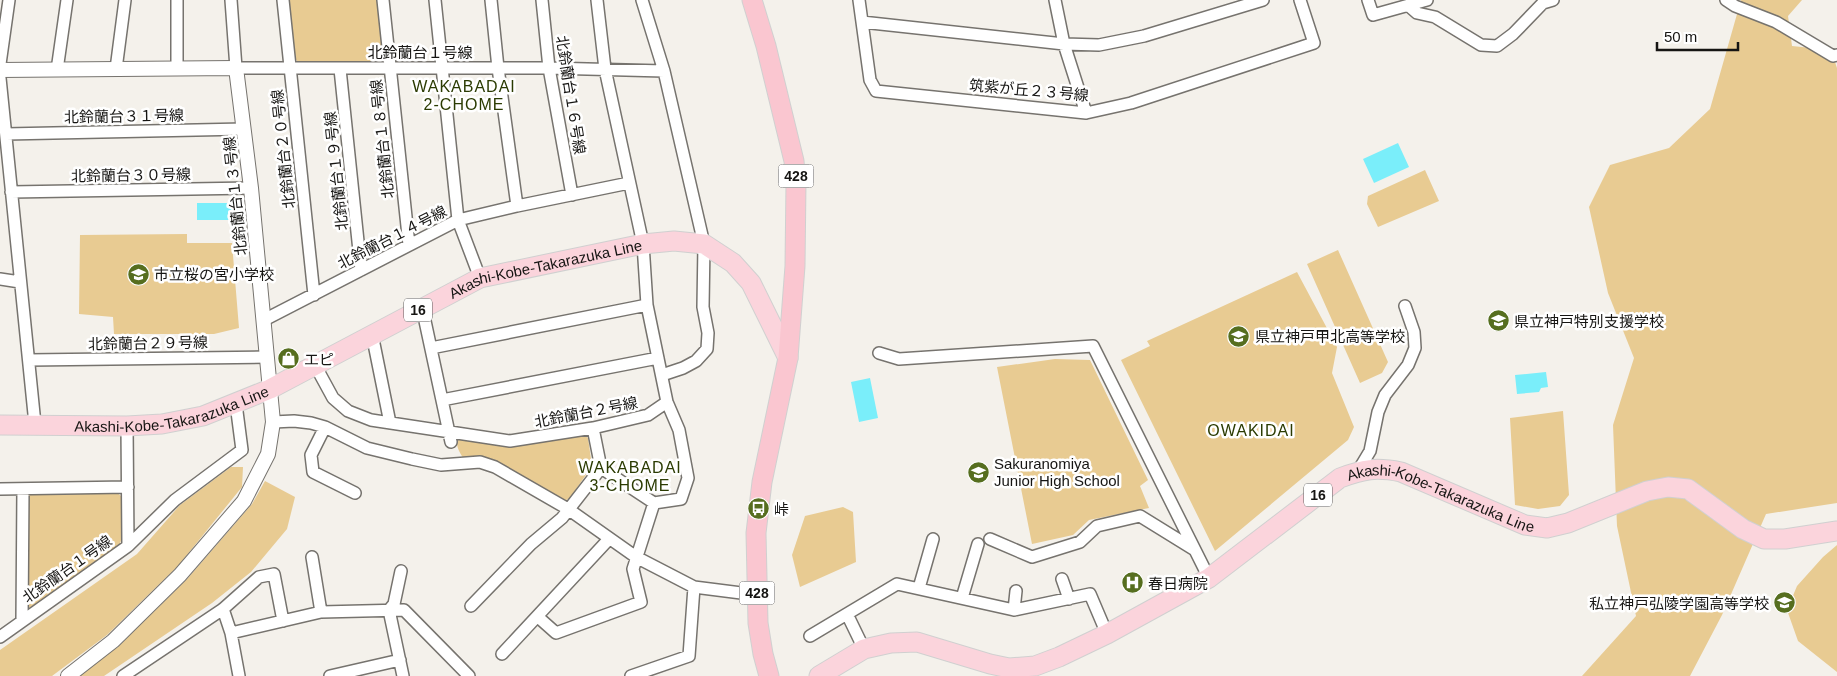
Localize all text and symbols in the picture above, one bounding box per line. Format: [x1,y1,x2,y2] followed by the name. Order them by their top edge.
[1657,20,1738,52] scale bar
[1664,28,1697,45] text: 50 m
[553,34,589,156] street label: 北鈴蘭台１６号線
[367,44,473,61] street label: 北鈴蘭台１号線
[968,76,1090,104] street label: 筑紫が丘２３号線
[367,78,397,200] street label: 北鈴蘭台１８号線
[412,78,516,113] district label: WAKABADAI 2-CHOME
[268,88,298,210] street label: 北鈴蘭台２０号線
[64,106,184,126] street label: 北鈴蘭台３１号線
[321,110,351,232] street label: 北鈴蘭台１９号線
[220,135,250,257] street label: 北鈴蘭台１３号線
[71,165,191,185] street label: 北鈴蘭台３０号線
[778,165,814,188] road number: 428
[335,202,449,272] street label: 北鈴蘭台１４号線
[446,236,643,302] street label: Akashi-Kobe-Takarazuka Line
[126,262,150,286] school or university icon: 市立桜の宮小学校
[154,266,274,283] place label: 市立桜の宮小学校
[404,298,432,322] road number: 16
[1486,309,1510,333] school or university icon: 県立神戸特別支援学校
[1514,313,1664,330] place label: 県立神戸特別支援学校
[1227,324,1251,348] school or university icon: 県立神戸甲北高等学校
[1255,328,1405,345] place label: 県立神戸甲北高等学校
[88,333,208,353] street label: 北鈴蘭台２９号線
[276,347,300,371] shop icon: エピ
[304,351,334,368] place label: エピ
[74,382,271,435] street label: Akashi-Kobe-Takarazuka Line
[533,394,639,430] street label: 北鈴蘭台２号線
[1207,422,1295,439] district label: OWAKIDAI
[994,455,1120,489] place label: Sakuranomiya Junior High School
[578,459,682,494] district label: WAKABADAI 3-CHOME
[966,460,990,484] school or university icon: Sakuranomiya Junior High School
[1344,461,1536,535] street label: Akashi-Kobe-Takarazuka Line
[1304,484,1332,506] road number: 16
[746,497,770,521] bus stop icon: 峠
[774,501,789,518] place label: 峠
[19,532,115,606] street label: 北鈴蘭台１号線
[1120,571,1144,595] hospital icon: 春日病院
[1148,575,1208,592] place label: 春日病院
[740,582,774,604] road number: 428
[1773,591,1797,615] school or university icon: 私立神戸弘陵学園高等学校
[1589,595,1769,612] place label: 私立神戸弘陵学園高等学校

